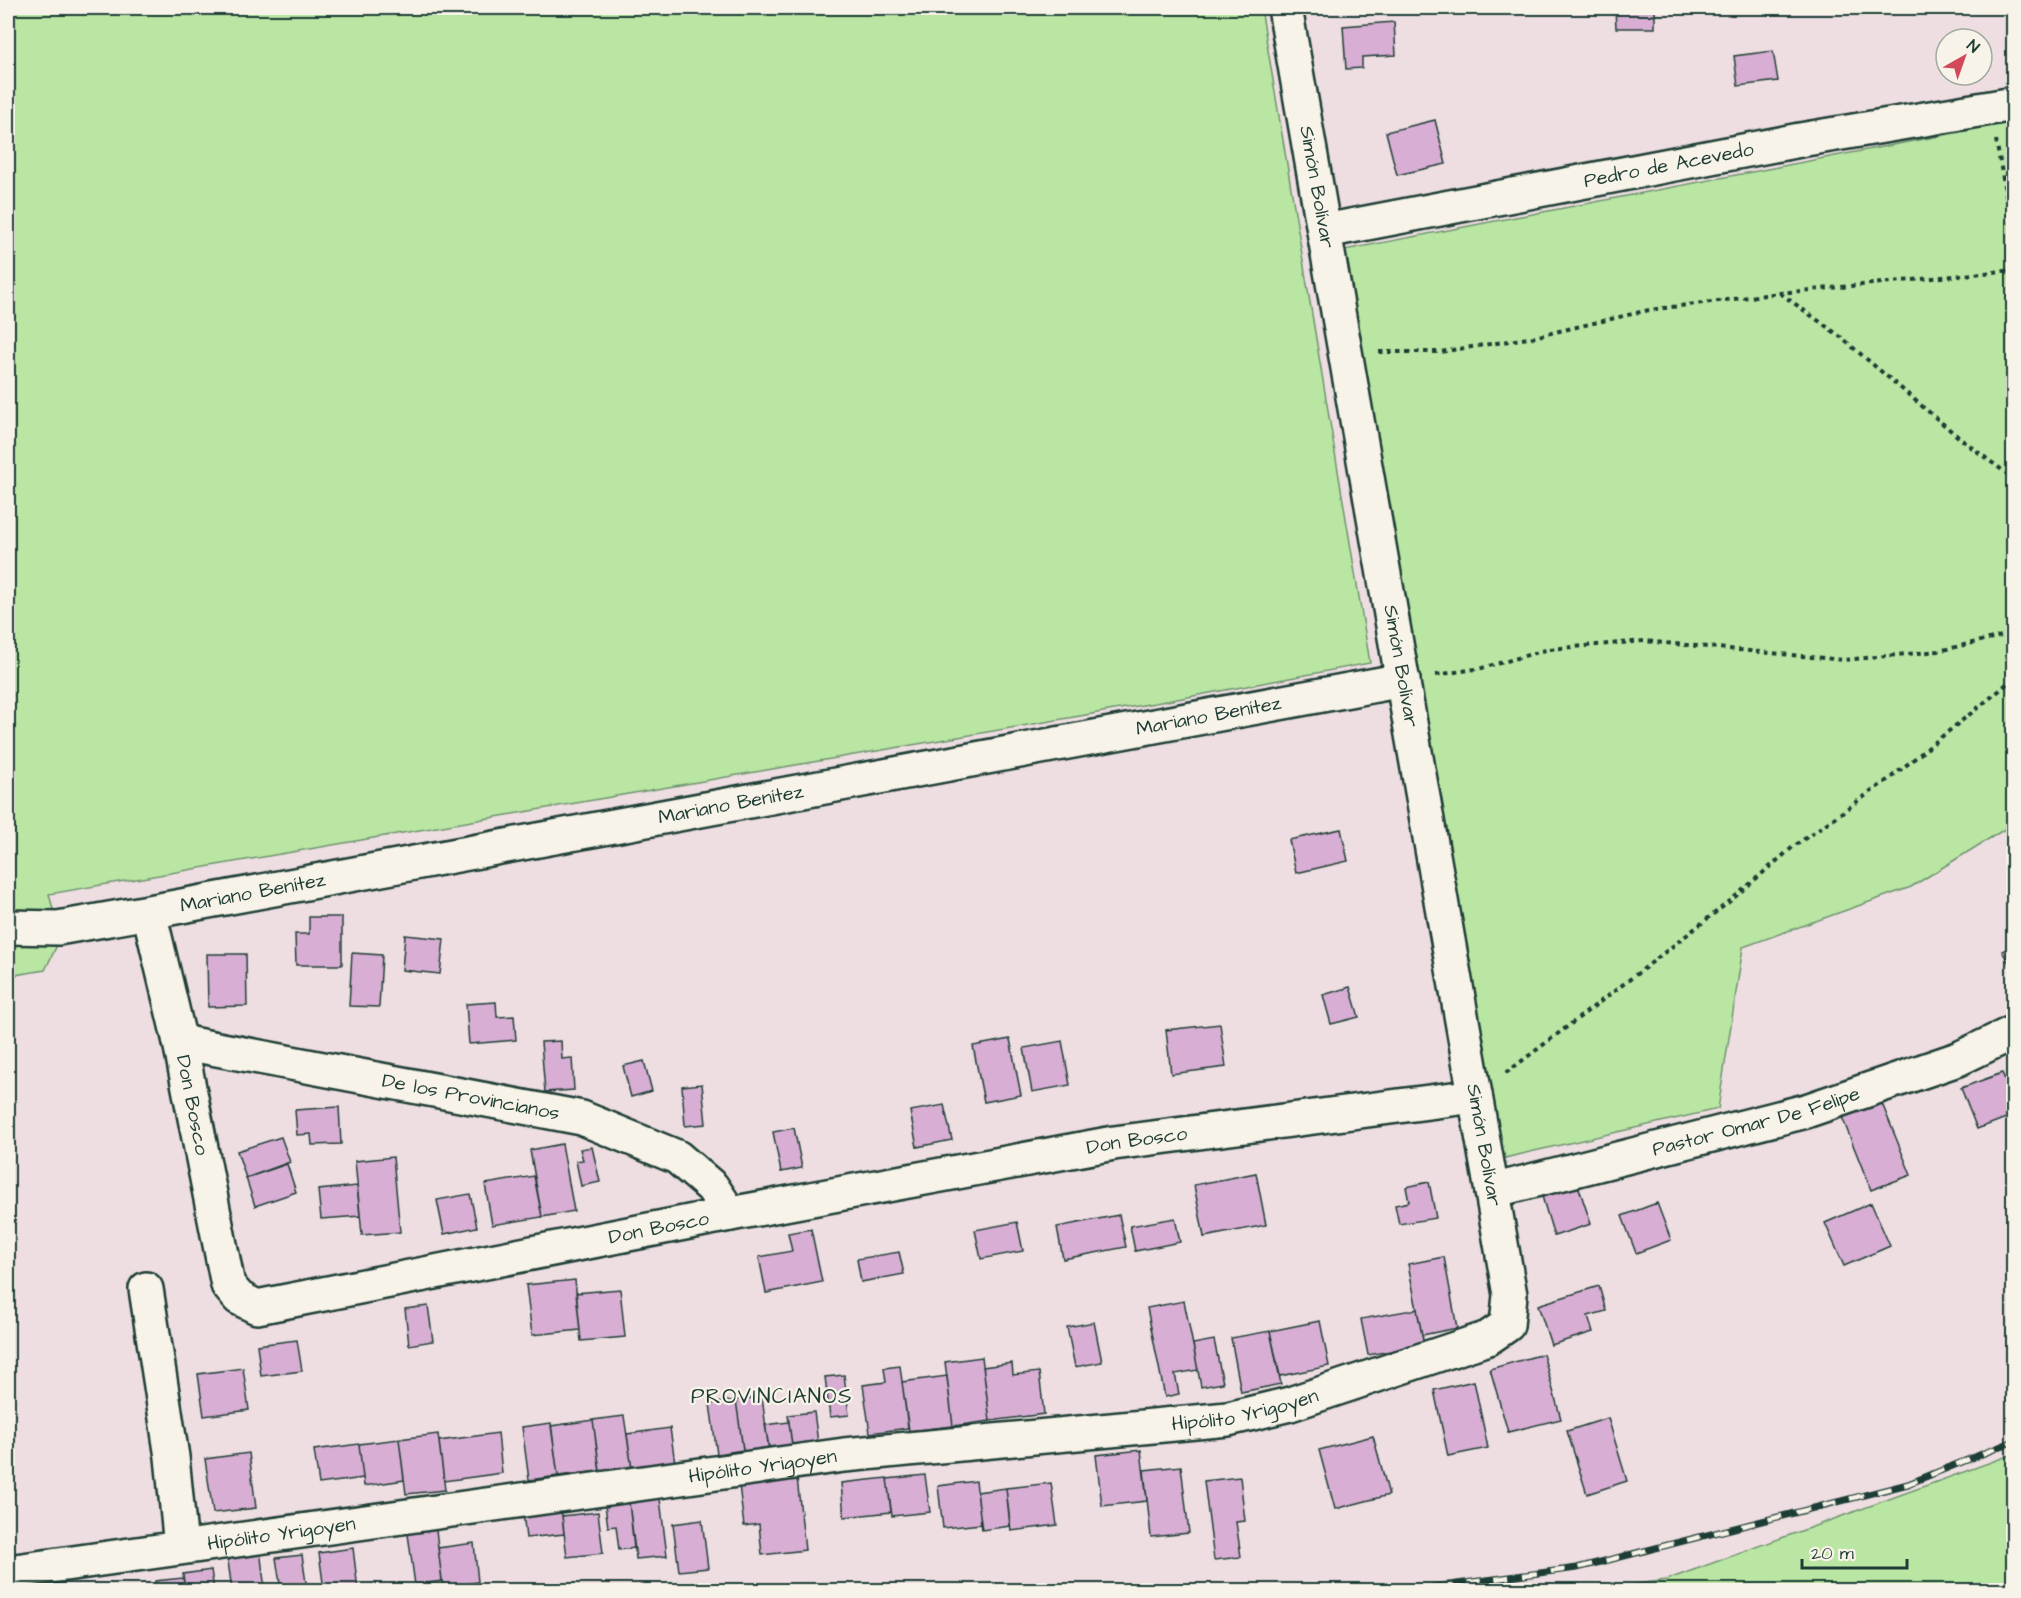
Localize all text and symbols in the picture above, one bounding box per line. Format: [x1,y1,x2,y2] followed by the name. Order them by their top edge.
[1934,27,1994,87] north arrow
[1962,35,1984,58] text: N
[1292,124,1342,250] street label: Simón Bolívar
[1582,135,1756,195] street label: Pedro de Acevedo
[1376,603,1426,729] street label: Simón Bolívar
[1134,689,1284,743] street label: Mariano Benítez
[656,777,806,832] street label: Mariano Benítez
[178,866,328,920] street label: Mariano Benítez
[169,1053,216,1158] street label: Don Bosco
[380,1067,562,1127] street label: De los Provincianos
[1649,1080,1864,1164] street label: Pastor Omar De Felipe
[1459,1082,1509,1208] street label: Simón Bolívar
[1084,1120,1189,1162] street label: Don Bosco
[606,1204,711,1252] street label: Don Bosco
[691,1382,853,1411] district label: PROVINCIANOS
[1170,1382,1322,1438] street label: Hipólito Yrigoyen
[687,1442,838,1491] street label: Hipólito Yrigoyen
[206,1510,357,1558] street label: Hipólito Yrigoyen
[1802,1532,1907,1570] scale bar
[1811,1541,1854,1566] text: 20 m

